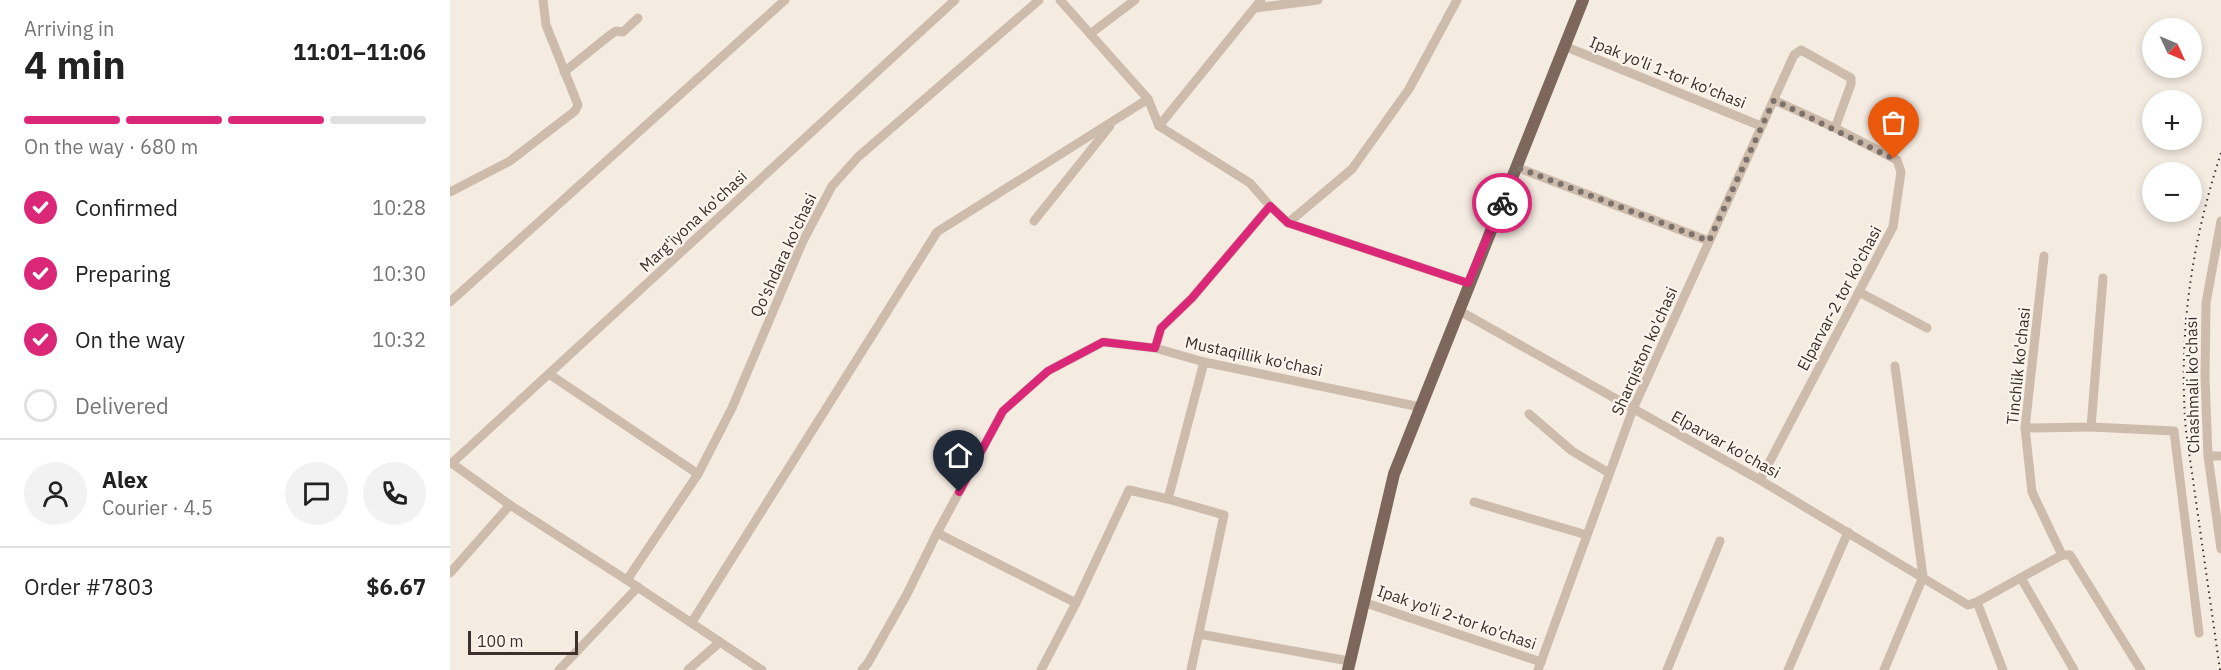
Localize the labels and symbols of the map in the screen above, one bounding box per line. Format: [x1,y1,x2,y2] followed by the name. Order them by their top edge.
[2142,18,2202,78] north arrow
[1587,31,1749,113] street label: Ipak yo'li 1-tor ko'chasi
[1868,97,1919,159] pin
[635,166,751,276] street label: Marg'iyona ko'chasi
[1472,173,1532,233] courier
[746,190,820,320] street label: Qo'shdara ko'chasi
[1792,222,1886,374] street label: Elparvar-2 tor ko'chasi
[1607,283,1681,419] street label: Sharqiston ko'chasi
[2002,306,2034,426] street label: Tinchlik ko'chasi
[2181,316,2203,454] street label: Chashmali ko'chasi
[1184,332,1324,380] street label: Mustaqillik ko'chasi
[1668,406,1784,482] street label: Elparvar ko'chasi
[933,430,984,492] pin
[1375,580,1539,654] street label: Ipak yo'li 2-tor ko'chasi
[468,628,578,656] scale bar

